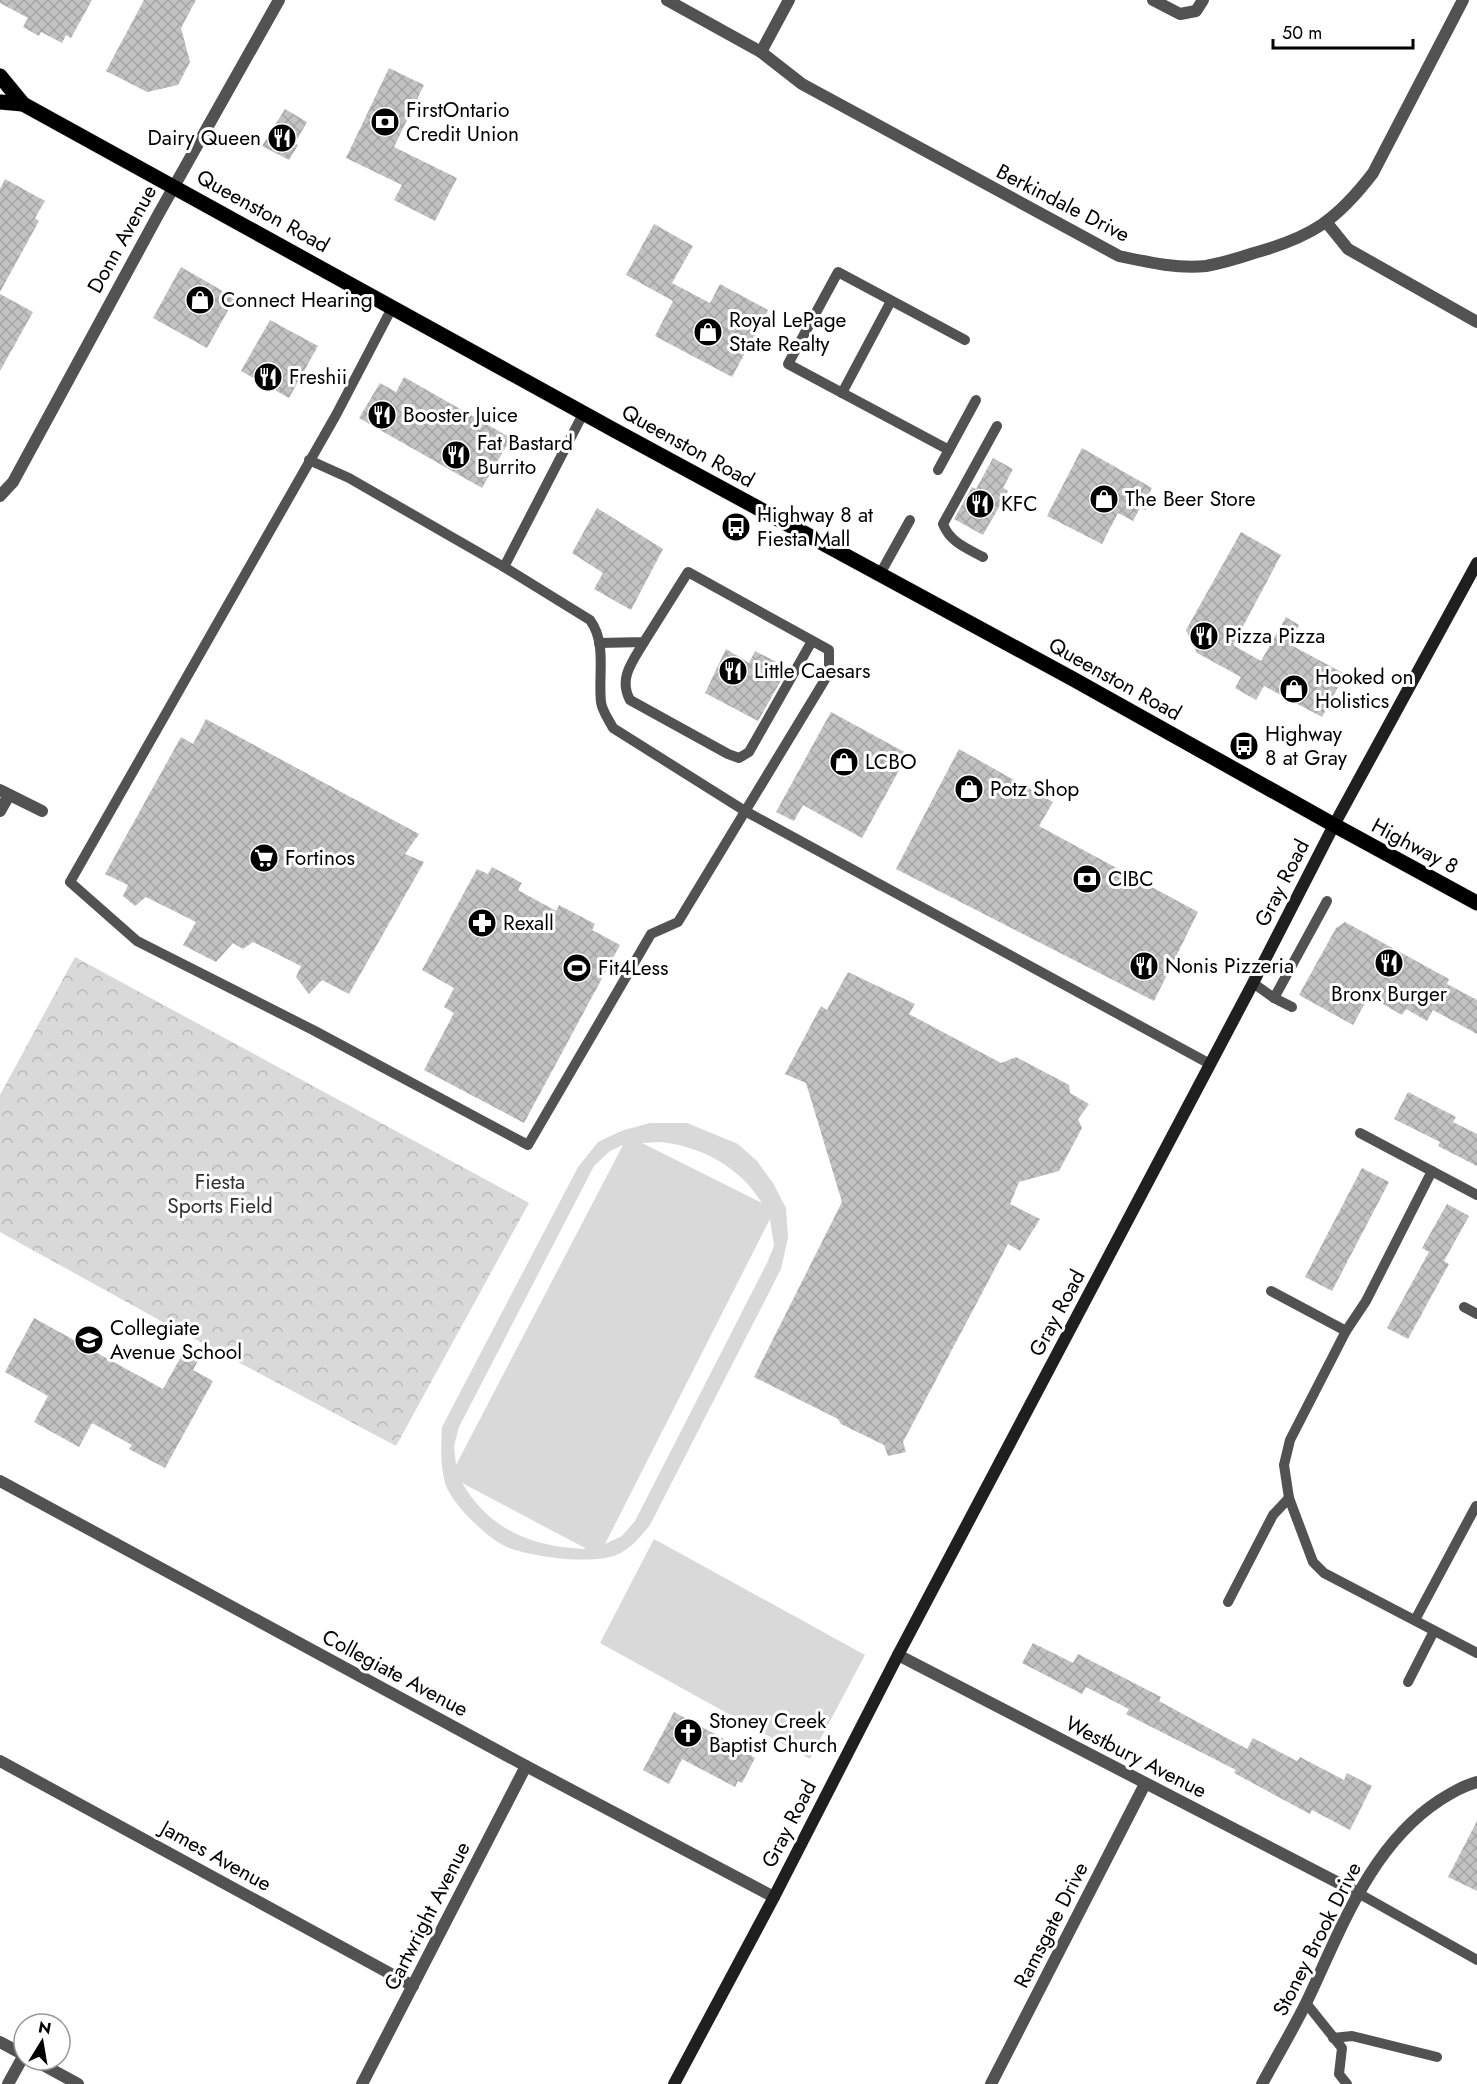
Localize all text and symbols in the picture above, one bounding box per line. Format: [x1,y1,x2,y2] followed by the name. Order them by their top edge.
[1273,12,1412,50] scale bar
[1282,20,1322,46] text: 50 m
[406,95,519,149] place label: FirstOntario Credit Union
[369,106,401,138] bank icon: FirstOntario Credit Union
[266,122,298,154] restaurant icon: Dairy Queen
[148,123,261,153] place label: Dairy Queen
[991,156,1135,250] street label: Berkindale Drive
[191,162,335,260] street label: Queenston Road
[80,179,164,299] street label: Donn Avenue
[184,284,216,316] shop icon: Connect Hearing
[221,285,373,315] place label: Connect Hearing
[729,305,847,359] place label: Royal LePage State Realty
[692,316,724,348] shop icon: Royal LePage State Realty
[252,361,284,393] restaurant icon: Freshii
[289,362,347,392] place label: Freshii
[616,397,760,495] street label: Queenston Road
[366,399,398,431] restaurant icon: Booster Juice
[403,400,518,430] place label: Booster Juice
[477,428,573,482] place label: Fat Bastard Burrito
[440,439,472,471] restaurant icon: Fat Bastard Burrito
[1088,483,1120,515] shop icon: The Beer Store
[1125,484,1256,514] place label: The Beer Store
[964,488,996,520] restaurant icon: KFC
[1001,489,1038,519] place label: KFC
[757,500,873,554] place label: Highway 8 at Fiesta Mall
[720,511,752,543] bus stop icon: Highway 8 at Fiesta Mall
[1188,620,1220,652] restaurant icon: Pizza Pizza
[1225,621,1325,651] place label: Pizza Pizza
[1043,630,1187,728] street label: Queenston Road
[717,655,749,687] restaurant icon: Little Caesars
[754,656,870,686] place label: Little Caesars
[1315,662,1413,716] place label: Hooked on Holistics
[1278,673,1310,705] shop icon: Hooked on Holistics
[1265,719,1348,773] place label: Highway 8 at Gray
[1228,730,1260,762] bus stop icon: Highway 8 at Gray
[828,746,860,778] shop icon: LCBO
[865,747,917,777] place label: LCBO
[953,773,985,805] shop icon: Potz Shop
[990,774,1079,804] place label: Potz Shop
[1366,811,1464,881] street label: Highway 8
[1247,834,1317,932] street label: Gray Road
[248,842,280,874] supermarket icon: Fortinos
[285,843,355,873] place label: Fortinos
[1071,863,1103,895] bank icon: CIBC
[1108,864,1154,894] place label: CIBC
[466,907,498,939] pharmacy icon: Rexall
[503,908,554,938] place label: Rexall
[1373,947,1405,979] restaurant icon: Bronx Burger
[1128,950,1160,982] restaurant icon: Nonis Pizzeria
[1165,951,1294,981] place label: Nonis Pizzeria
[561,952,593,984] sports icon: Fit4Less
[598,953,668,983] place label: Fit4Less
[1331,979,1448,1009] place label: Bronx Burger
[167,1167,273,1221] park label: Fiesta Sports Field
[1022,1264,1092,1362] street label: Gray Road
[110,1313,242,1367] place label: Collegiate Avenue School
[73,1324,105,1356] school or university icon: Collegiate Avenue School
[317,1622,473,1724] street label: Collegiate Avenue
[709,1706,837,1760] place label: Stoney Creek Baptist Church
[1060,1708,1212,1806] street label: Westbury Avenue
[672,1717,704,1749] church icon: Stoney Creek Baptist Church
[754,1775,824,1873] street label: Gray Road
[153,1812,277,1899] street label: James Avenue
[377,1836,478,1996] street label: Cartwright Avenue
[1006,1857,1096,1993] street label: Ramsgate Drive
[1265,1857,1369,2021] street label: Stoney Brook Drive
[12,2012,72,2072] north arrow
[36,2015,53,2040] text: N

